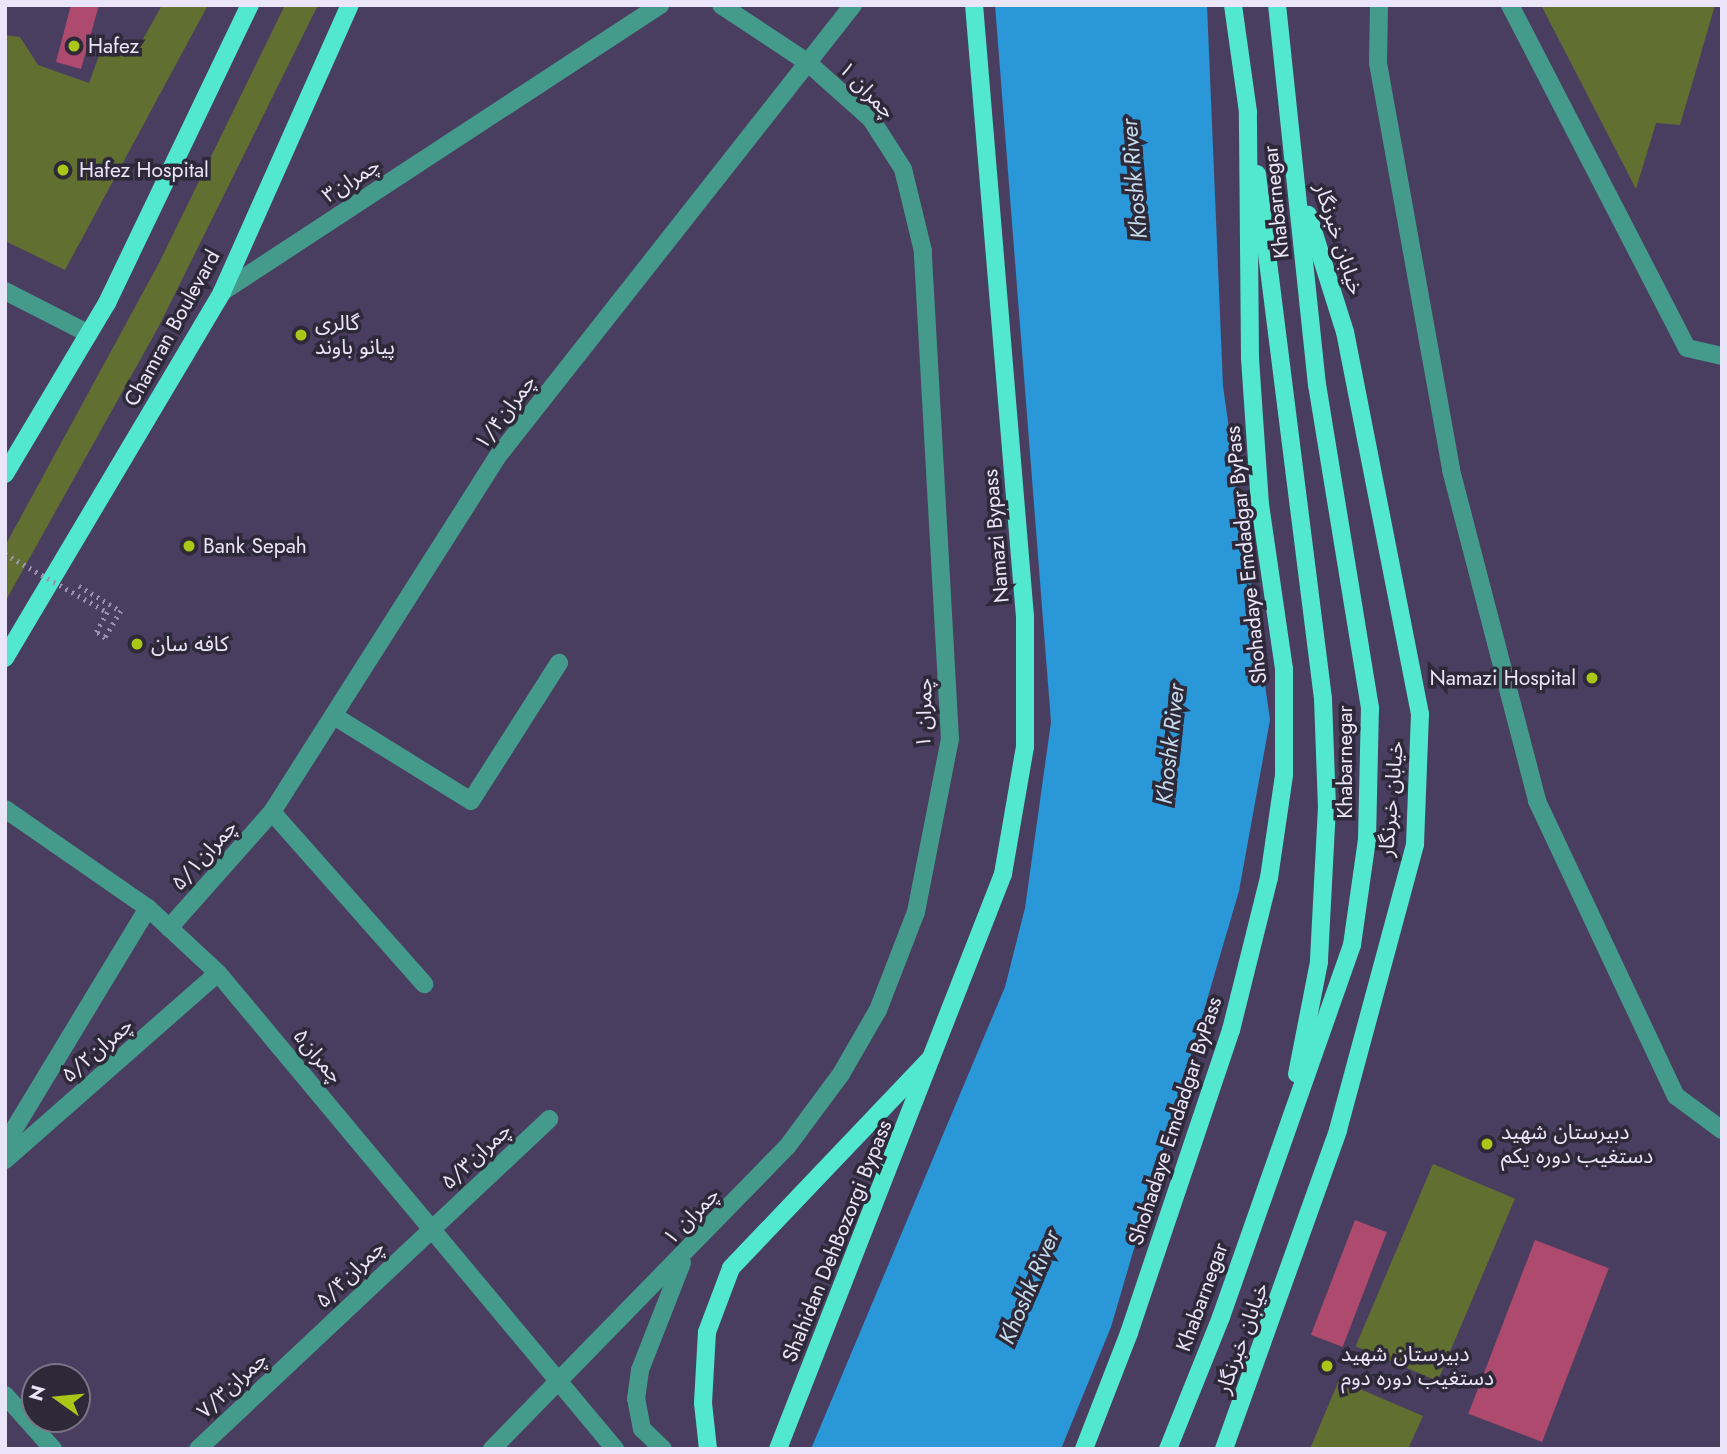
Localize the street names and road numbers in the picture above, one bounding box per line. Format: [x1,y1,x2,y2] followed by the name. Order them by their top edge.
[834,56,900,124] street label: چمران ۱
[1258,144,1294,260] street label: Khabarnegar
[317,152,385,208] street label: چمران۳
[1309,180,1369,298] street label: خیابان خبرنگار
[119,246,225,410] street label: Chamran Boulevard
[469,370,541,454] street label: چمران۱/۴
[1220,425,1272,685] street label: Shohadaye Emdadgar ByPass
[978,468,1014,604] street label: Namazi Bypass
[911,678,937,748] street label: چمران ۱
[1332,705,1358,819] street label: Khabarnegar
[1373,740,1409,858] street label: خیابان خبرنگار
[166,814,242,896] street label: چمران۵/۱
[1123,994,1227,1248] street label: Shohadaye Emdadgar ByPass
[56,1012,138,1088] street label: چمران۵/۲
[288,1024,348,1088] street label: چمران۵
[777,1116,897,1366] street label: Shahidan DehBozorgi Bypass
[436,1117,516,1195] street label: چمران۵/۳
[658,1182,724,1250] street label: چمران ۱
[310,1235,390,1313] street label: چمران۵/۴
[1171,1239,1233,1355] street label: Khabarnegar
[1210,1279,1274,1397] street label: خیابان خبرنگار
[192,1346,272,1424] street label: چمران۷/۳

